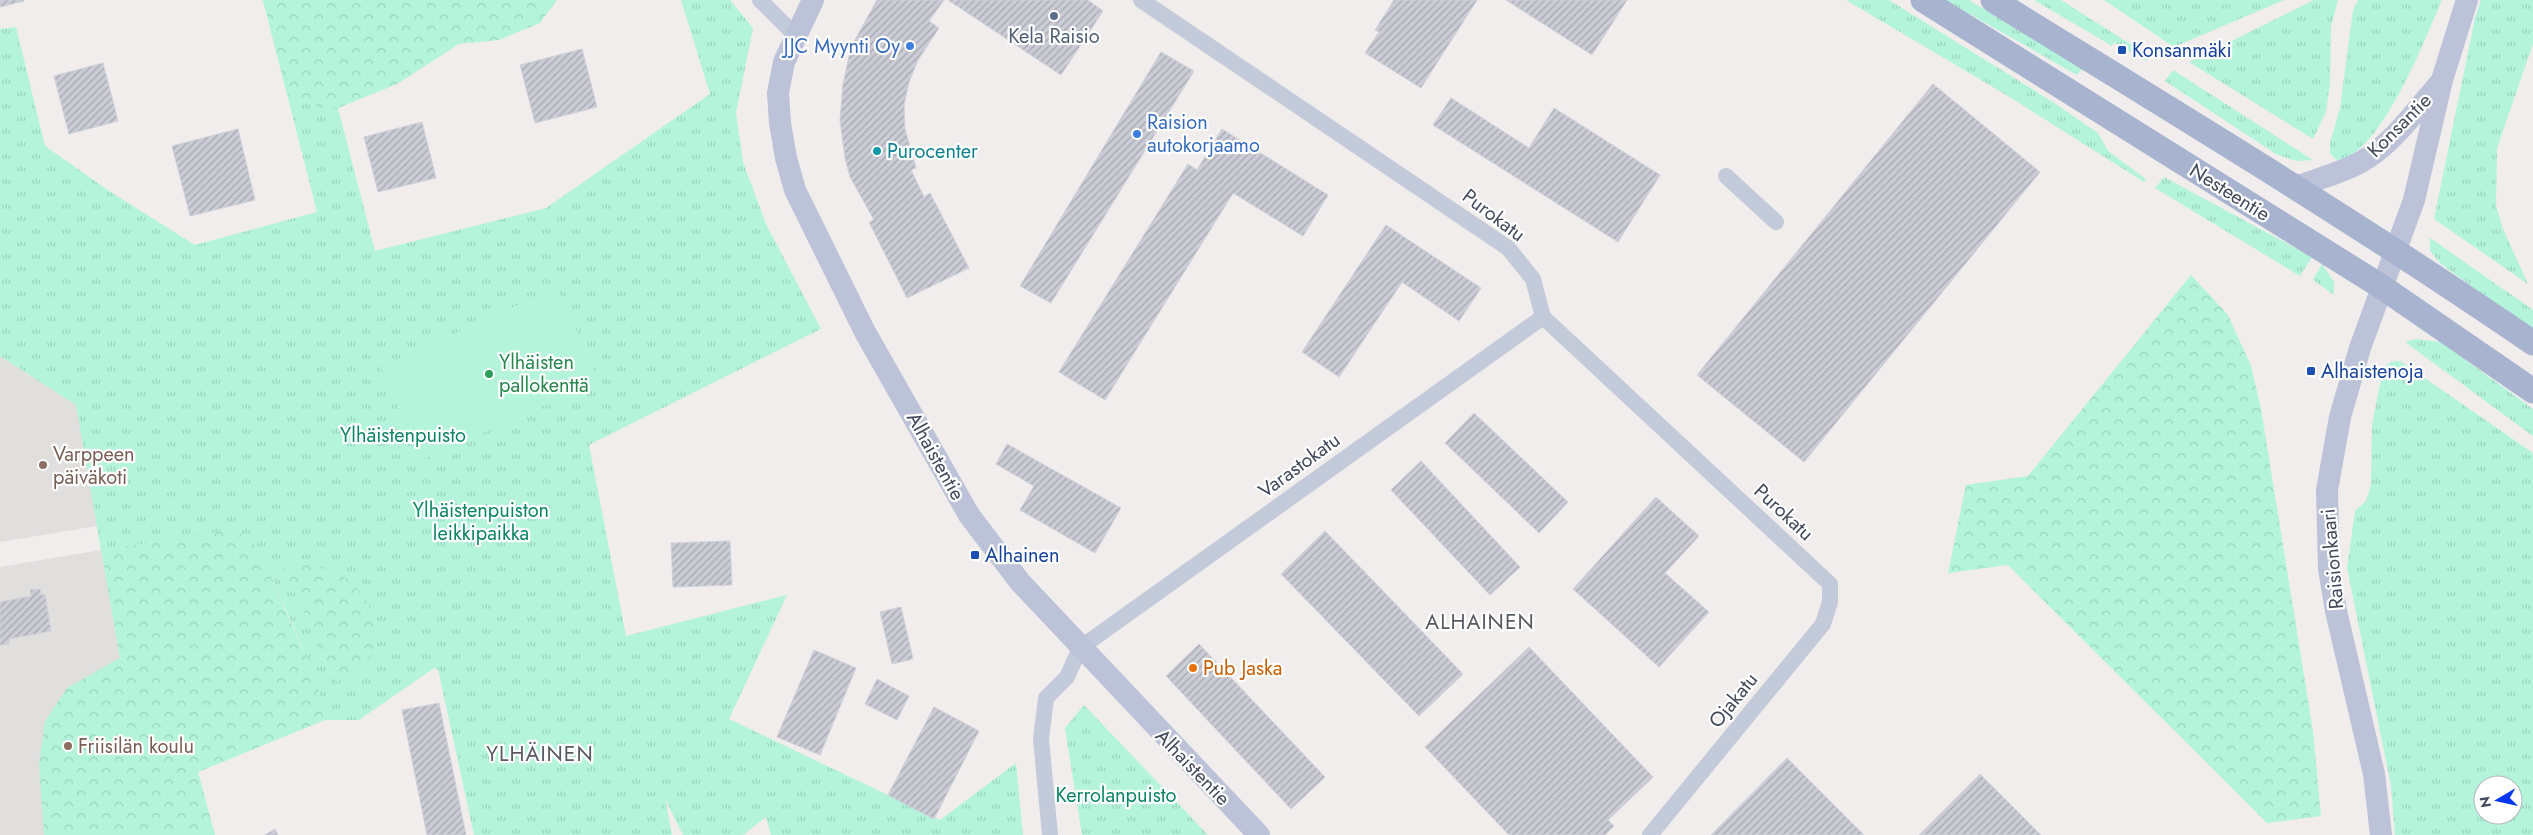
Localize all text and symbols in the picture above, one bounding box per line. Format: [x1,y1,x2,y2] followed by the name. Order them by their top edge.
[1048,10,1060,22] marker: Kela Raisio
[1008,22,1100,51] place label: Kela Raisio
[781,32,900,61] place label: JJC Myynti Oy
[2132,36,2232,65] place label: Konsanmäki
[904,40,916,52] marker: JJC Myynti Oy
[2116,44,2128,56] marker: Konsanmäki
[2361,87,2438,164] street label: Konsantie
[1147,108,1260,160] place label: Raision autokorjaamo
[1131,128,1143,140] marker: Raision autokorjaamo
[887,137,978,166] place label: Purocenter
[871,145,883,157] marker: Purocenter
[2184,156,2276,229] street label: Nesteentie
[1456,182,1531,249] street label: Purokatu
[499,348,589,400] place label: Ylhäisten pallokenttä
[2321,357,2423,386] place label: Alhaistenoja
[2305,365,2317,377] marker: Alhaistenoja
[483,368,495,380] marker: Ylhäisten pallokenttä
[899,407,972,506] street label: Alhaistentie
[340,421,466,450] park label: Ylhäistenpuisto
[1252,426,1346,505] street label: Varastokatu
[53,440,135,492] place label: Varppeen päiväkoti
[37,459,49,471] marker: Varppeen päiväkoti
[1747,477,1820,548] street label: Purokatu
[413,496,549,548] park label: Ylhäistenpuiston leikkipaikka
[2314,507,2351,610] street label: Raisionkaari
[985,541,1059,570] place label: Alhainen
[969,549,981,561] marker: Alhainen
[1425,607,1535,637] district label: ALHAINEN
[1203,654,1282,683] place label: Pub Jaska
[1187,662,1199,674] marker: Pub Jaska
[1702,666,1765,734] street label: Ojakatu
[1148,722,1237,812] street label: Alhaistentie
[78,732,194,761] place label: Friisilän koulu
[486,739,594,769] district label: YLHÄINEN
[62,740,74,752] marker: Friisilän koulu
[2473,775,2523,825] north arrow
[1056,781,1177,810] park label: Kerrolanpuisto
[2474,795,2496,809] text: N

